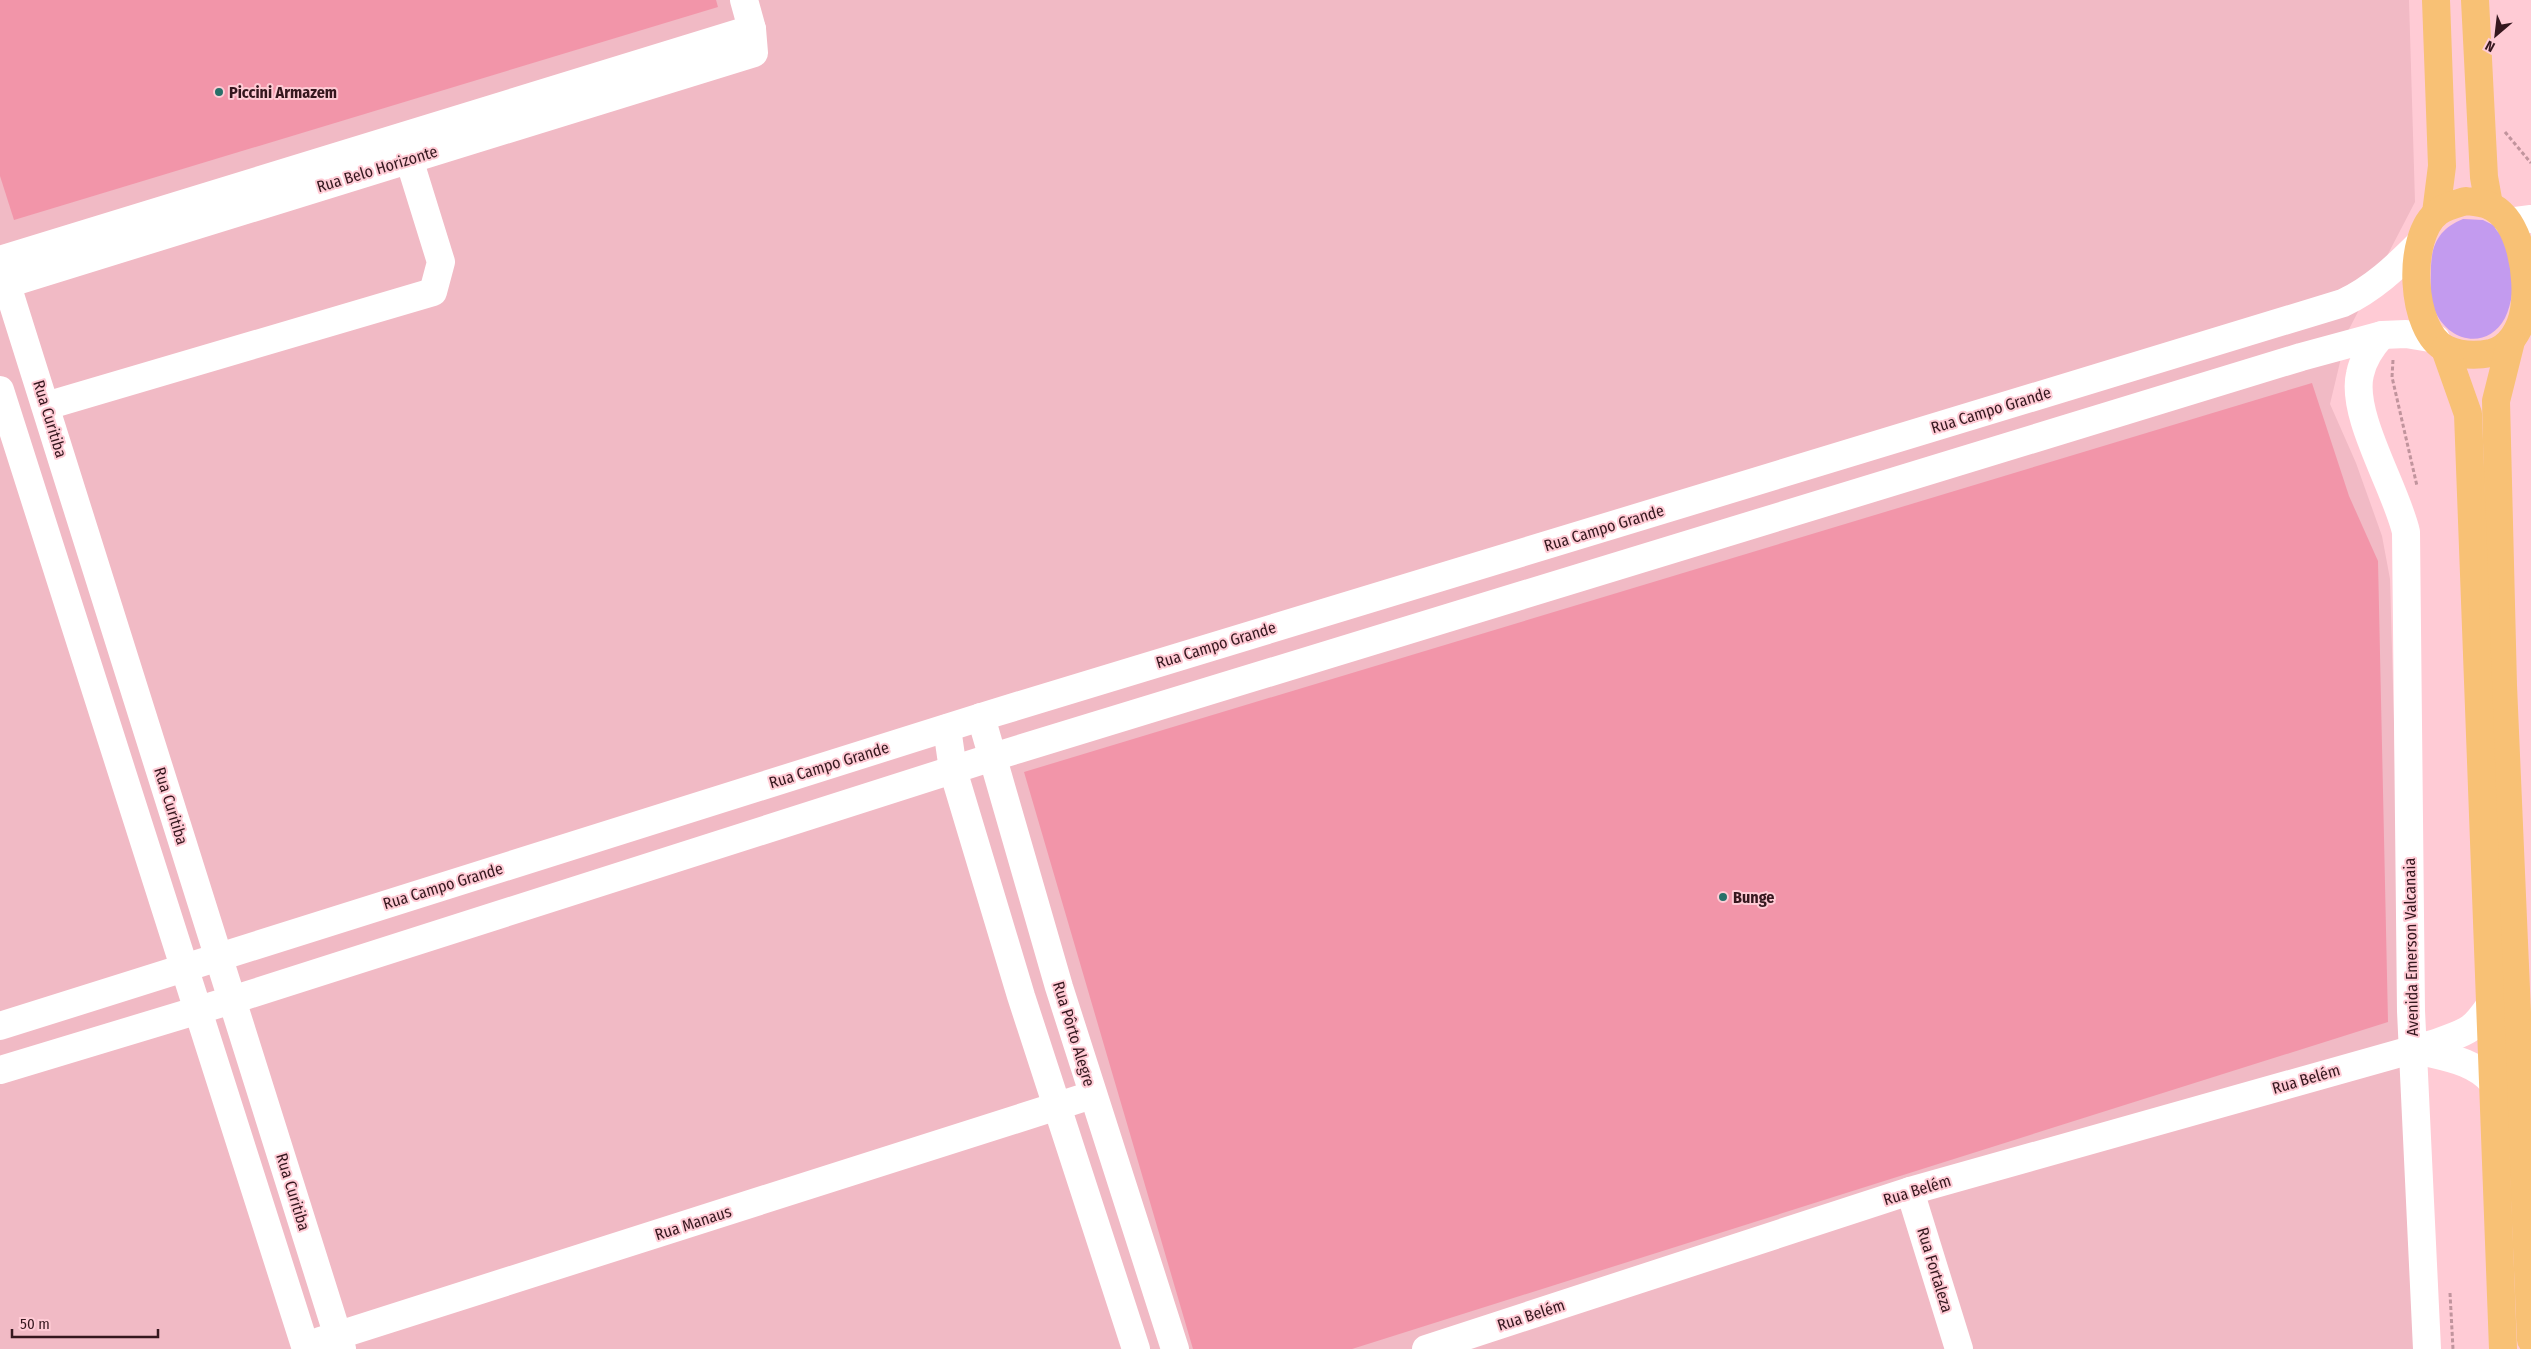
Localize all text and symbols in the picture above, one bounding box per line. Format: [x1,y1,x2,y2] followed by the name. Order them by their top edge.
[2471,10,2521,60] north arrow
[2482,37,2498,56] text: N
[229,83,337,102] place label: Piccini Armazem
[213,86,225,98] marker: Piccini Armazem
[314,142,440,196] street label: Rua Belo Horizonte
[29,378,71,460] street label: Rua Curitiba
[1929,383,2053,437] street label: Rua Campo Grande
[1542,501,1666,555] street label: Rua Campo Grande
[1154,618,1278,672] street label: Rua Campo Grande
[767,738,891,792] street label: Rua Campo Grande
[150,765,192,847] street label: Rua Curitiba
[2400,858,2422,1036] street label: Avenida Emerson Valcanaia
[381,859,505,913] street label: Rua Campo Grande
[1733,888,1774,907] place label: Bunge
[1717,891,1729,903] marker: Bunge
[1049,979,1099,1089] street label: Rua Pôrto Alegre
[2270,1060,2342,1098] street label: Rua Belém
[272,1151,314,1233] street label: Rua Curitiba
[1881,1171,1953,1209] street label: Rua Belém
[652,1202,734,1244] street label: Rua Manaus
[1913,1225,1957,1315] street label: Rua Fortaleza
[1495,1295,1567,1335] street label: Rua Belém
[12,1306,159,1338] scale bar
[20,1315,50,1333] text: 50 m

